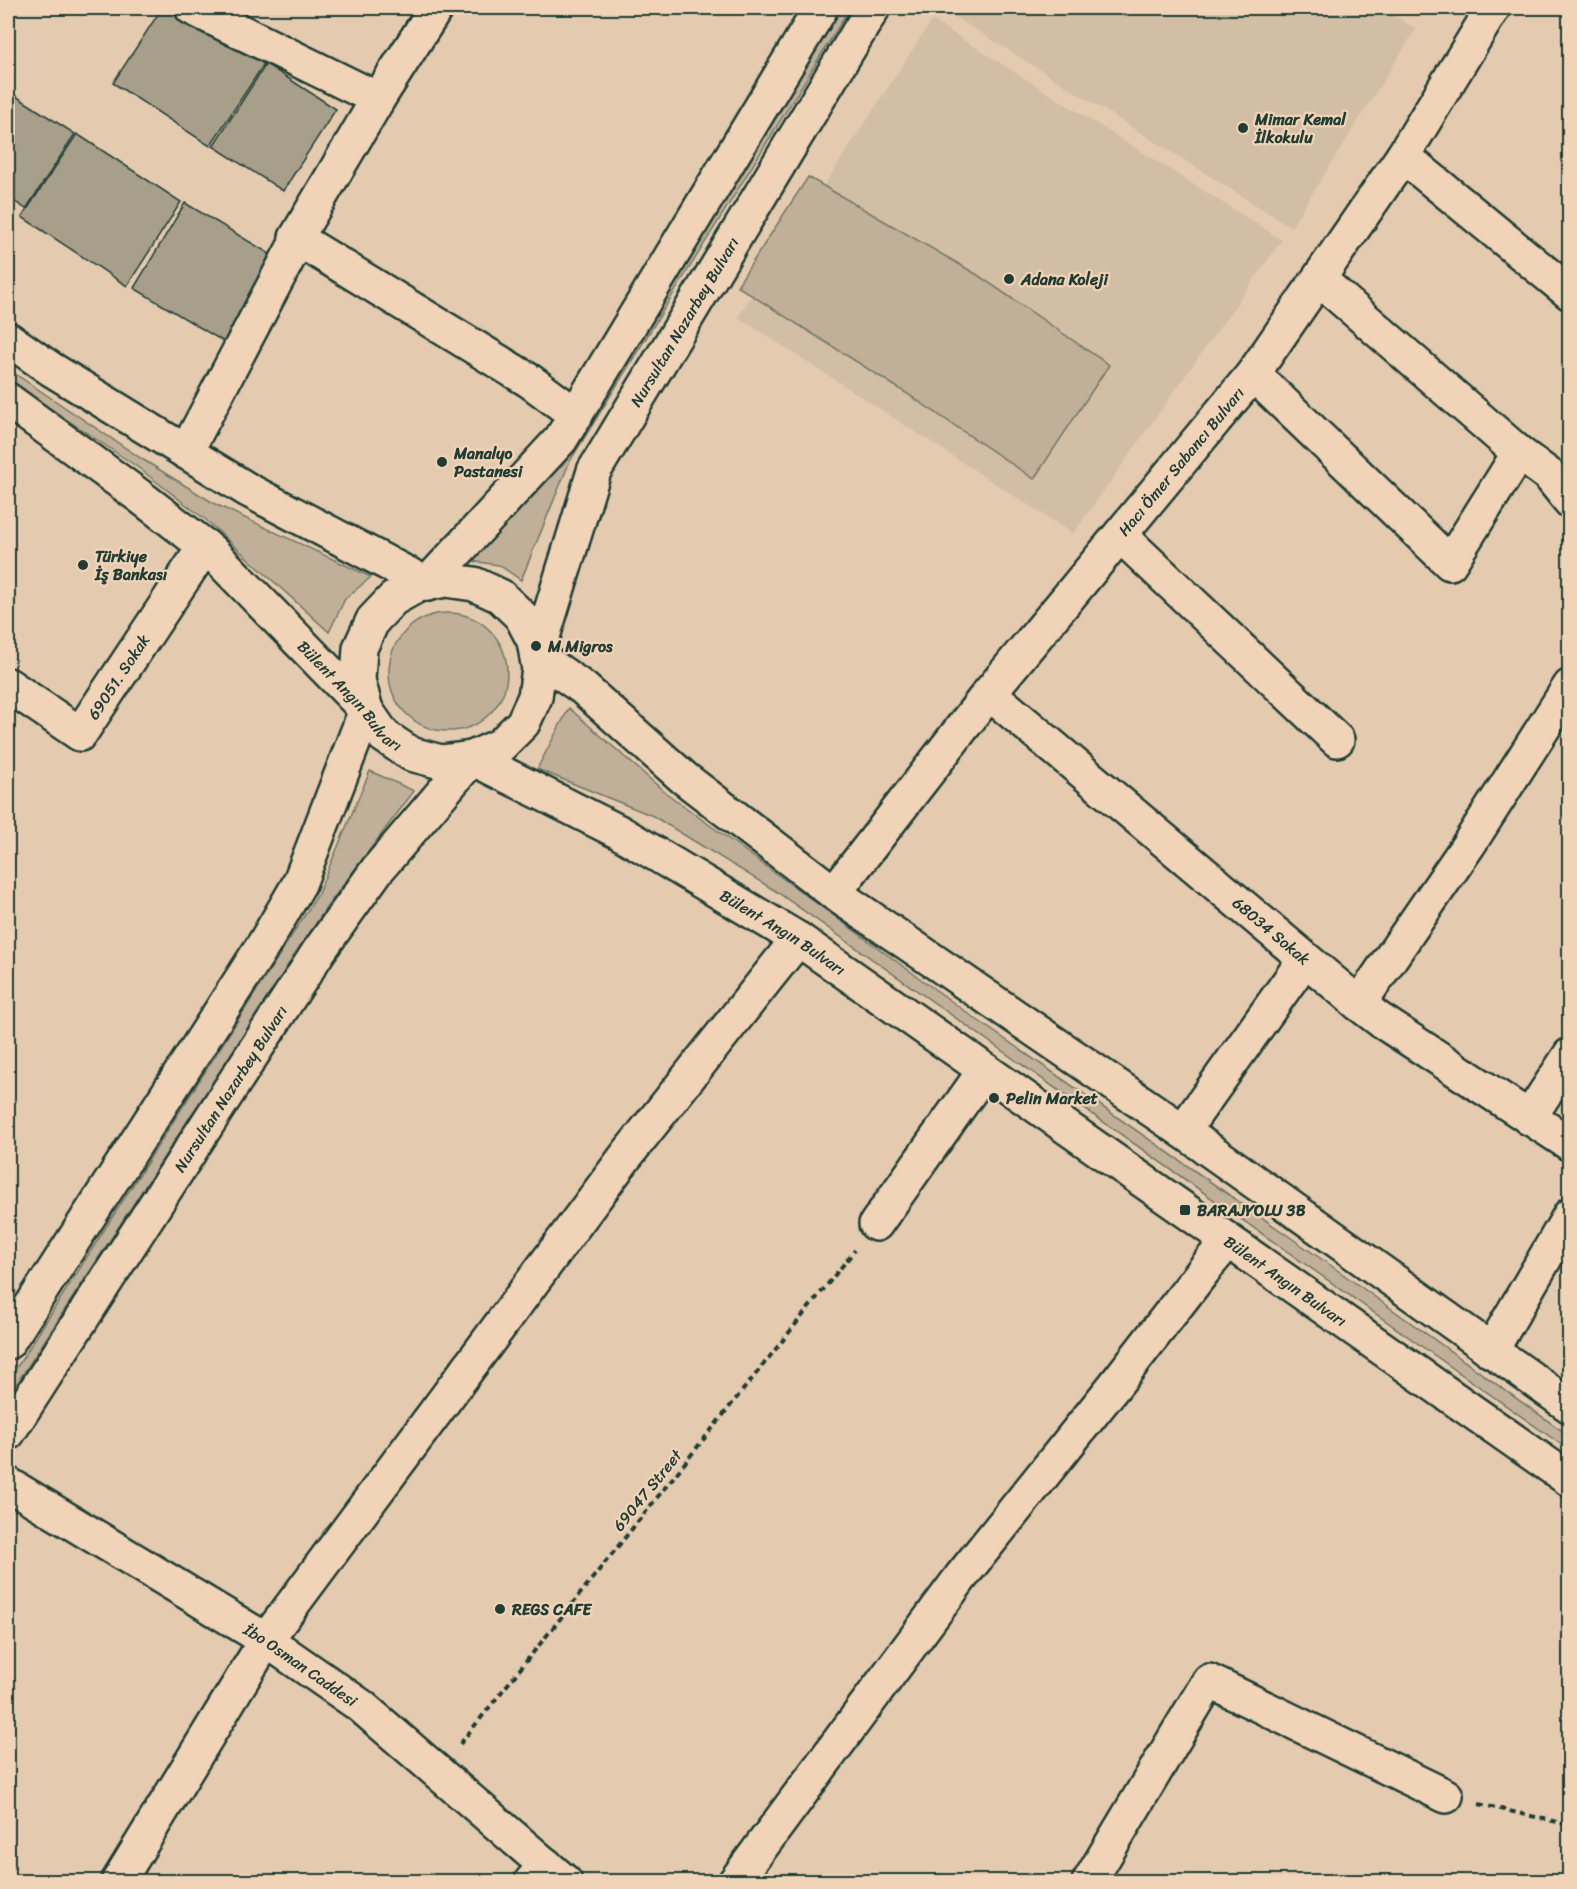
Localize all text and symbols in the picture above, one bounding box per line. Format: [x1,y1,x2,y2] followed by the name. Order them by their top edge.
[1254,105,1347,152] place label: Mimar Kemal İlkokulu
[1236,121,1250,135] marker: Mimar Kemal İlkokulu
[622,231,747,413] street label: Nursultan Nazarbey Bulvarı
[1020,265,1109,294] place label: Adana Koleji
[1002,272,1016,286] marker: Adana Koleji
[1110,380,1252,543] street label: Hacı Ömer Sabancı Bulvarı
[453,439,524,486] place label: Manalyo Pastanesi
[435,455,449,469] marker: Manalyo Pastanesi
[94,542,168,589] place label: Türkiye İş Bankası
[76,558,90,572] marker: Türkiye İş Bankası
[79,628,158,726] street label: 69051. Sokak
[547,632,613,661] place label: M Migros
[290,633,408,759] street label: Bülent Angın Bulvarı
[529,639,543,653] marker: M Migros
[714,881,852,983] street label: Bülent Angın Bulvarı
[1225,889,1317,973] street label: 68034 Sokak
[166,999,296,1178] street label: Nursultan Nazarbey Bulvarı
[1006,1084,1098,1113] place label: Pelin Market
[987,1091,1001,1105] marker: Pelin Market
[1197,1196,1306,1225] place label: BARAJYOLU 3B
[1178,1203,1192,1217] marker: BARAJYOLU 3B
[1218,1228,1353,1335] street label: Bülent Angın Bulvarı
[605,1442,690,1538] street label: 69047 Street
[511,1595,592,1624] place label: REGS CAFE
[493,1602,507,1616] marker: REGS CAFE
[237,1615,364,1715] street label: İbo Osman Caddesi

